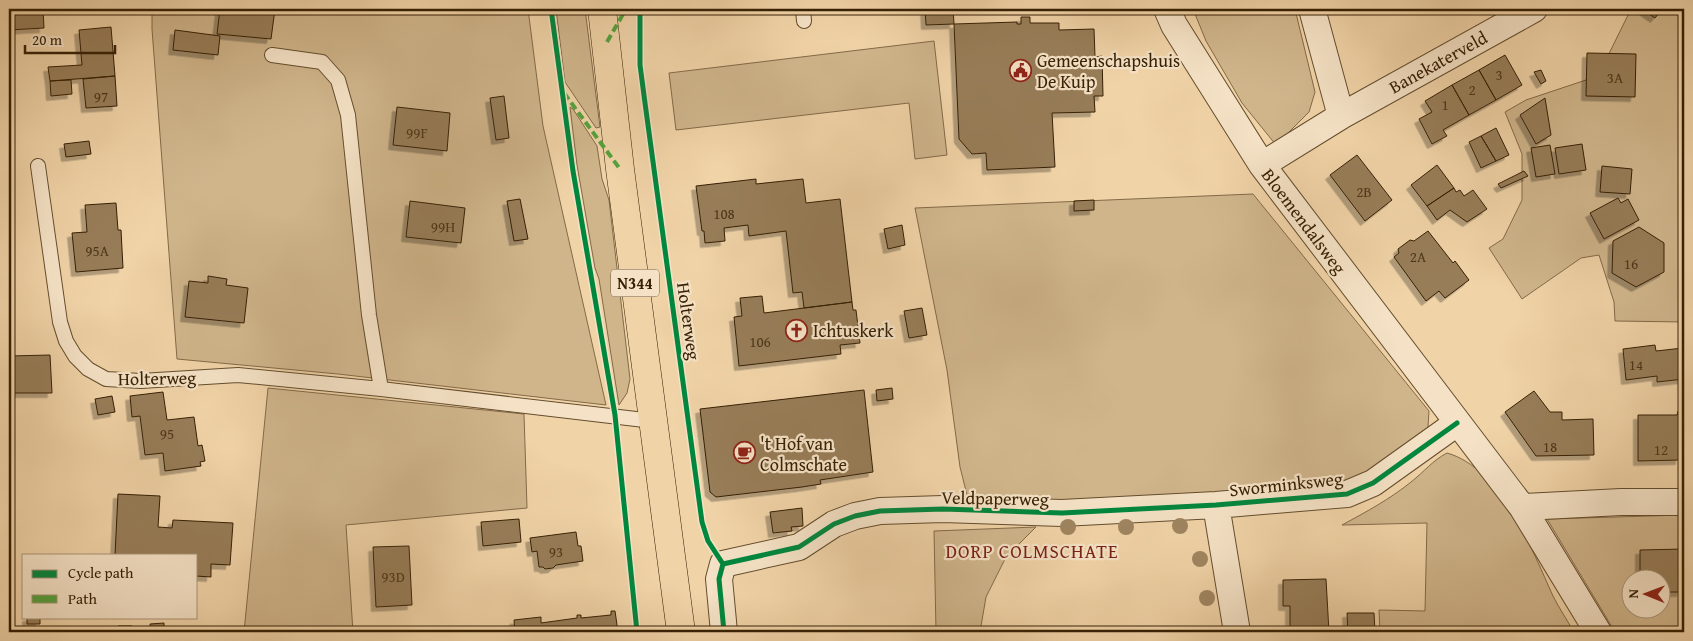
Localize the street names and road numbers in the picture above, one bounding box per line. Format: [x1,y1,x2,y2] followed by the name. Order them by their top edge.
[1384,24,1492,100] street label: Banekaterveld
[1255,162,1353,280] street label: Bloemendalsweg
[611,270,659,296] road number: N344
[670,280,708,362] street label: Holterweg
[118,364,196,392] street label: Holterweg
[1228,465,1344,503] street label: Sworminksweg
[941,484,1049,512] street label: Veldpaperweg

